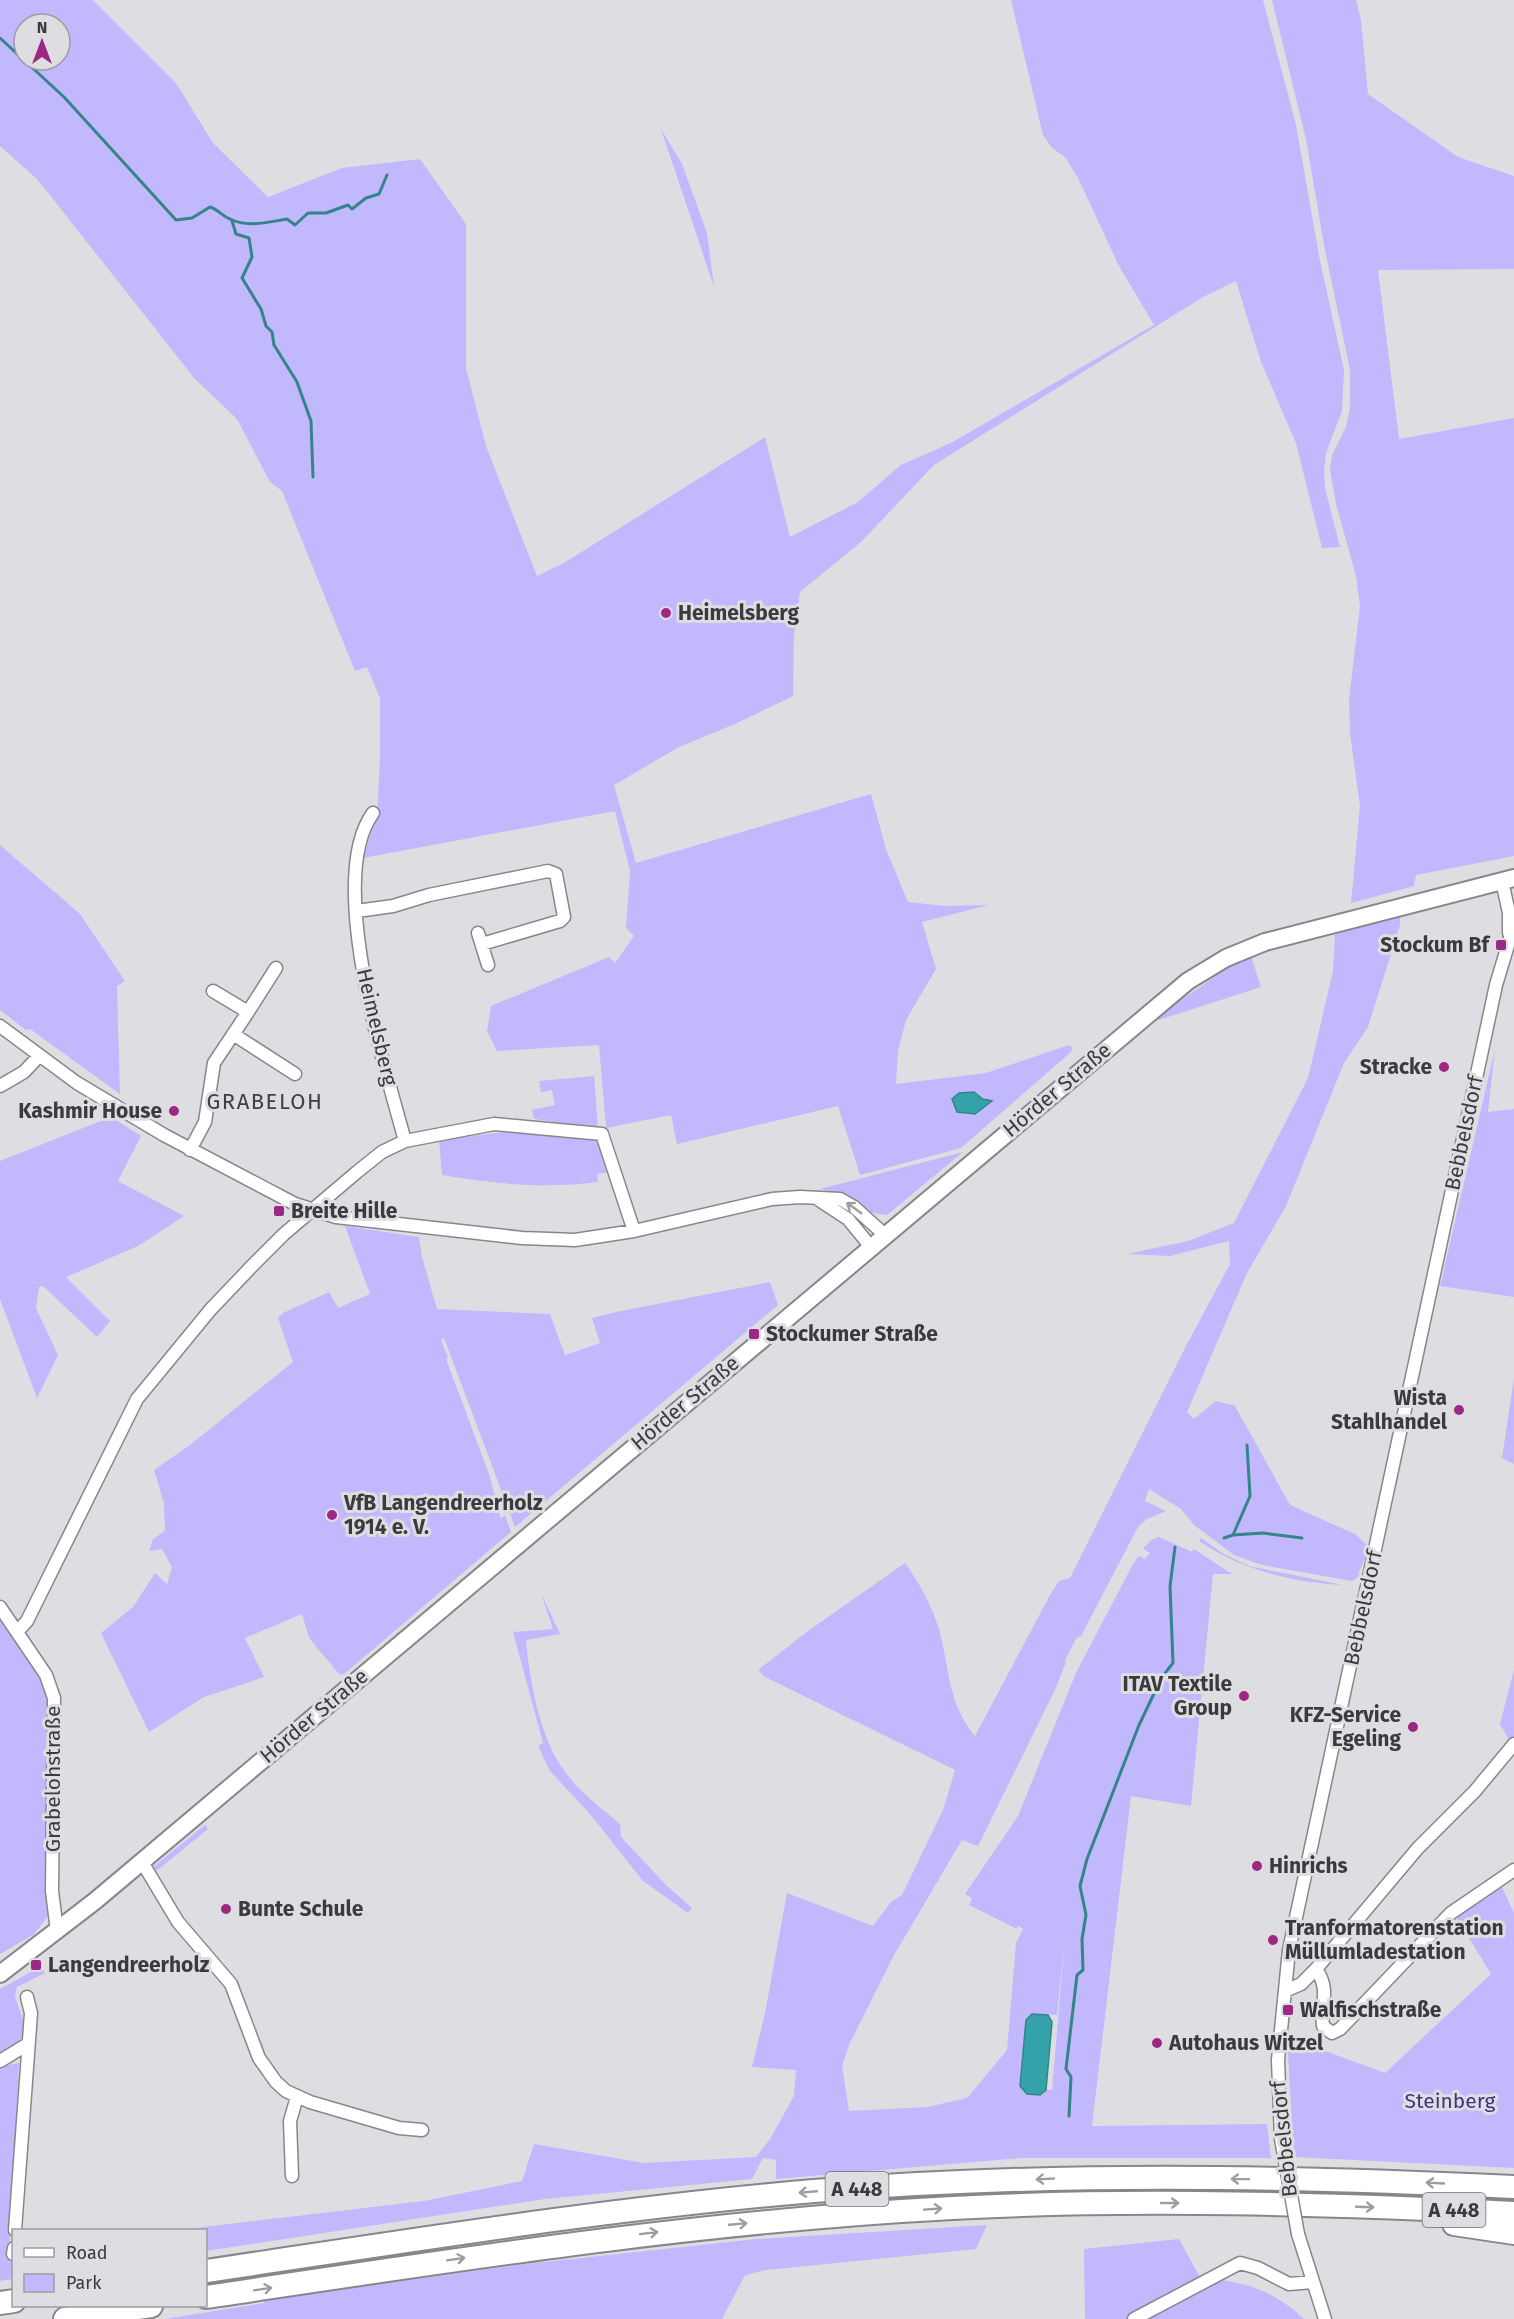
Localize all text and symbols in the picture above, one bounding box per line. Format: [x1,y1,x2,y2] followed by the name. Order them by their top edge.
[12,12,72,72] north arrow
[37,18,47,37] text: N
[678,600,800,626] place label: Heimelsberg
[659,606,673,620] marker: Heimelsberg
[1380,932,1492,958] place label: Stockum Bf
[1494,938,1508,952] marker: Stockum Bf
[351,966,403,1088] street label: Heimelsberg
[998,1037,1116,1143] street label: Hörder Straße
[1360,1054,1432,1080] place label: Stracke
[1437,1060,1451,1074] marker: Stracke
[1439,1071,1489,1193] street label: Bebbelsdorf
[206,1088,324,1115] district label: GRABELOH
[18,1098,162,1124] place label: Kashmir House
[167,1104,181,1118] marker: Kashmir House
[291,1198,398,1224] place label: Breite Hille
[846,1202,862,1214] one-way arrow
[272,1204,286,1218] marker: Breite Hille
[766,1321,938,1347] place label: Stockumer Straße
[747,1327,761,1341] marker: Stockumer Straße
[626,1350,744,1456] street label: Hörder Straße
[1331,1385,1448,1435] place label: Wista Stahlhandel
[1452,1403,1466,1417] marker: Wista Stahlhandel
[343,1490,543,1540] place label: VfB Langendreerholz 1914 e. V.
[325,1508,339,1522] marker: VfB Langendreerholz 1914 e. V.
[1338,1546,1388,1668] street label: Bebbelsdorf
[255,1663,373,1769] street label: Hörder Straße
[1123,1671,1232,1721] place label: ITAV Textile Group
[1237,1689,1251,1703] marker: ITAV Textile Group
[1290,1702,1401,1752] place label: KFZ-Service Egeling
[40,1706,66,1852] street label: Grabelohstraße
[1406,1720,1420,1734] marker: KFZ-Service Egeling
[1269,1853,1348,1879] place label: Hinrichs
[1250,1859,1264,1873] marker: Hinrichs
[238,1896,364,1922] place label: Bunte Schule
[219,1902,233,1916] marker: Bunte Schule
[1285,1915,1504,1965] place label: Tranformatorenstation Müllumladestation
[1266,1933,1280,1947] marker: Tranformatorenstation Müllumladestation
[48,1952,210,1978] place label: Langendreerholz
[29,1958,43,1972] marker: Langendreerholz
[1300,1997,1442,2023] place label: Walfischstraße
[1281,2003,1295,2017] marker: Walfischstraße
[1168,2030,1324,2056] place label: Autohaus Witzel
[1150,2036,1164,2050] marker: Autohaus Witzel
[1265,2078,1303,2198] street label: Bebbelsdorf
[1404,2088,1496,2114] park label: Steinberg
[826,2172,888,2206] road number: A 448
[1230,2173,1250,2185] one-way arrow
[1035,2174,1055,2185] one-way arrow
[1425,2178,1445,2189] one-way arrow
[799,2187,819,2198] one-way arrow
[1422,2193,1486,2227] road number: A 448
[1160,2197,1180,2208] one-way arrow
[1355,2201,1375,2213] one-way arrow
[922,2203,942,2214] one-way arrow
[728,2218,748,2229] one-way arrow
[639,2227,659,2238] one-way arrow
[12,2229,207,2307] legend
[66,2242,108,2264] text: Road
[446,2254,466,2265] one-way arrow
[66,2272,102,2294] text: Park
[253,2283,273,2294] one-way arrow

